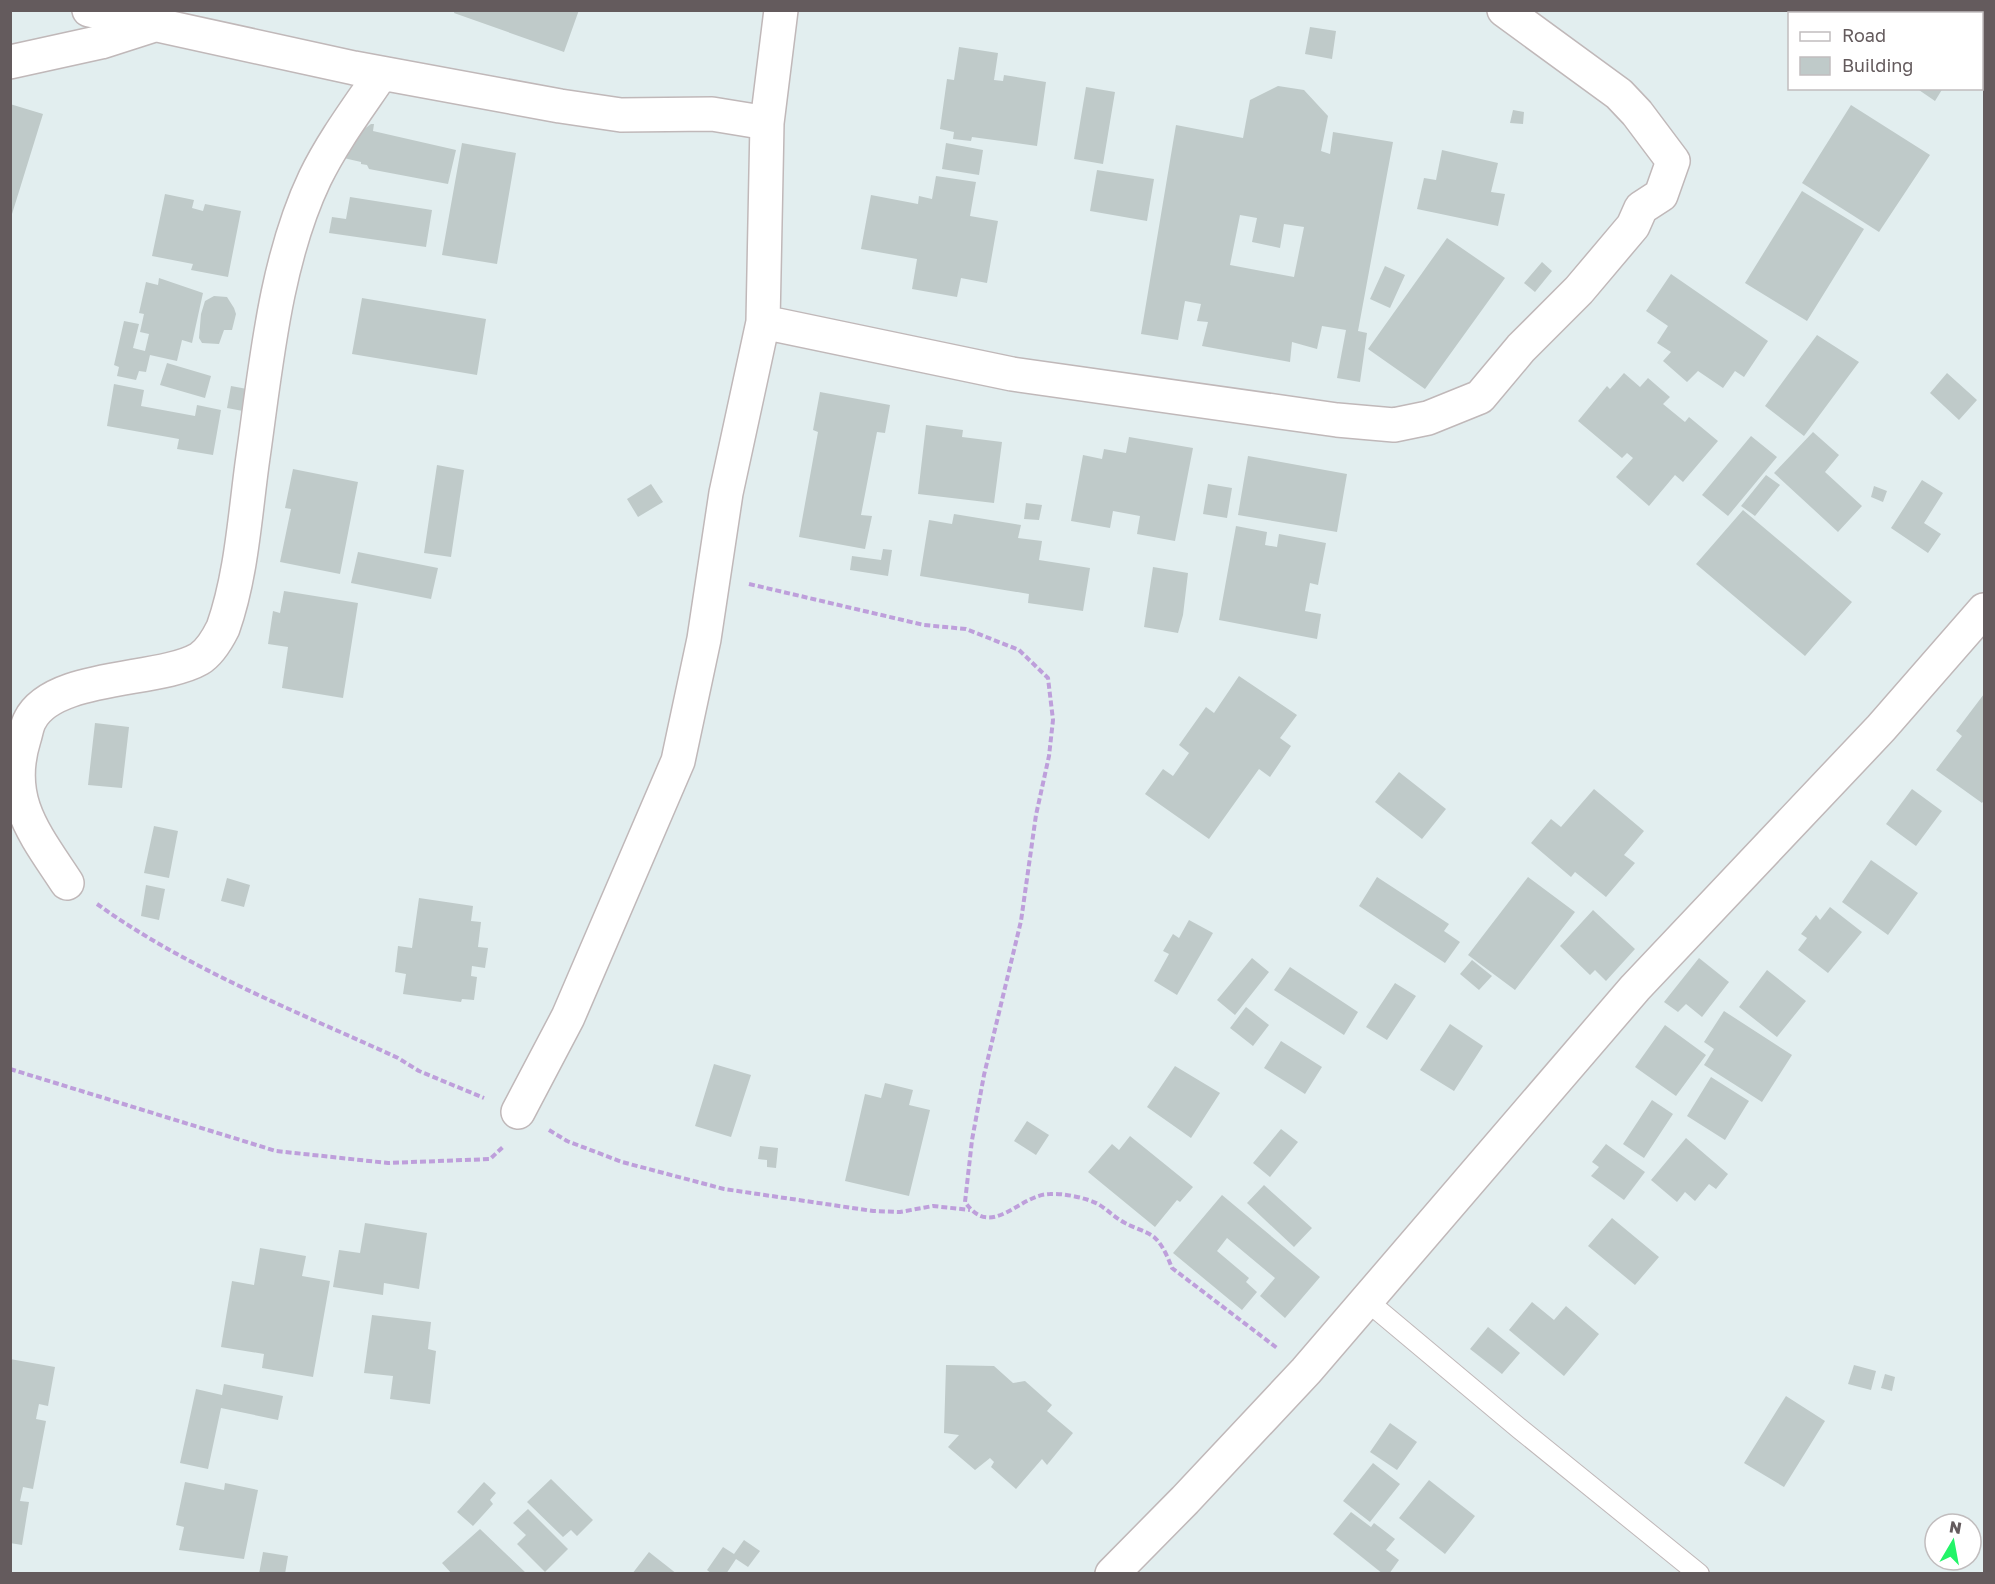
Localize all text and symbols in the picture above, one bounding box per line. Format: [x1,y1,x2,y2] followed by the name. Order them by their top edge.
[1788,12,1983,90] legend
[1842,24,1886,46] text: Road
[1842,54,1913,76] text: Building
[1923,1512,1983,1572] north arrow
[1948,1516,1963,1538] text: N

